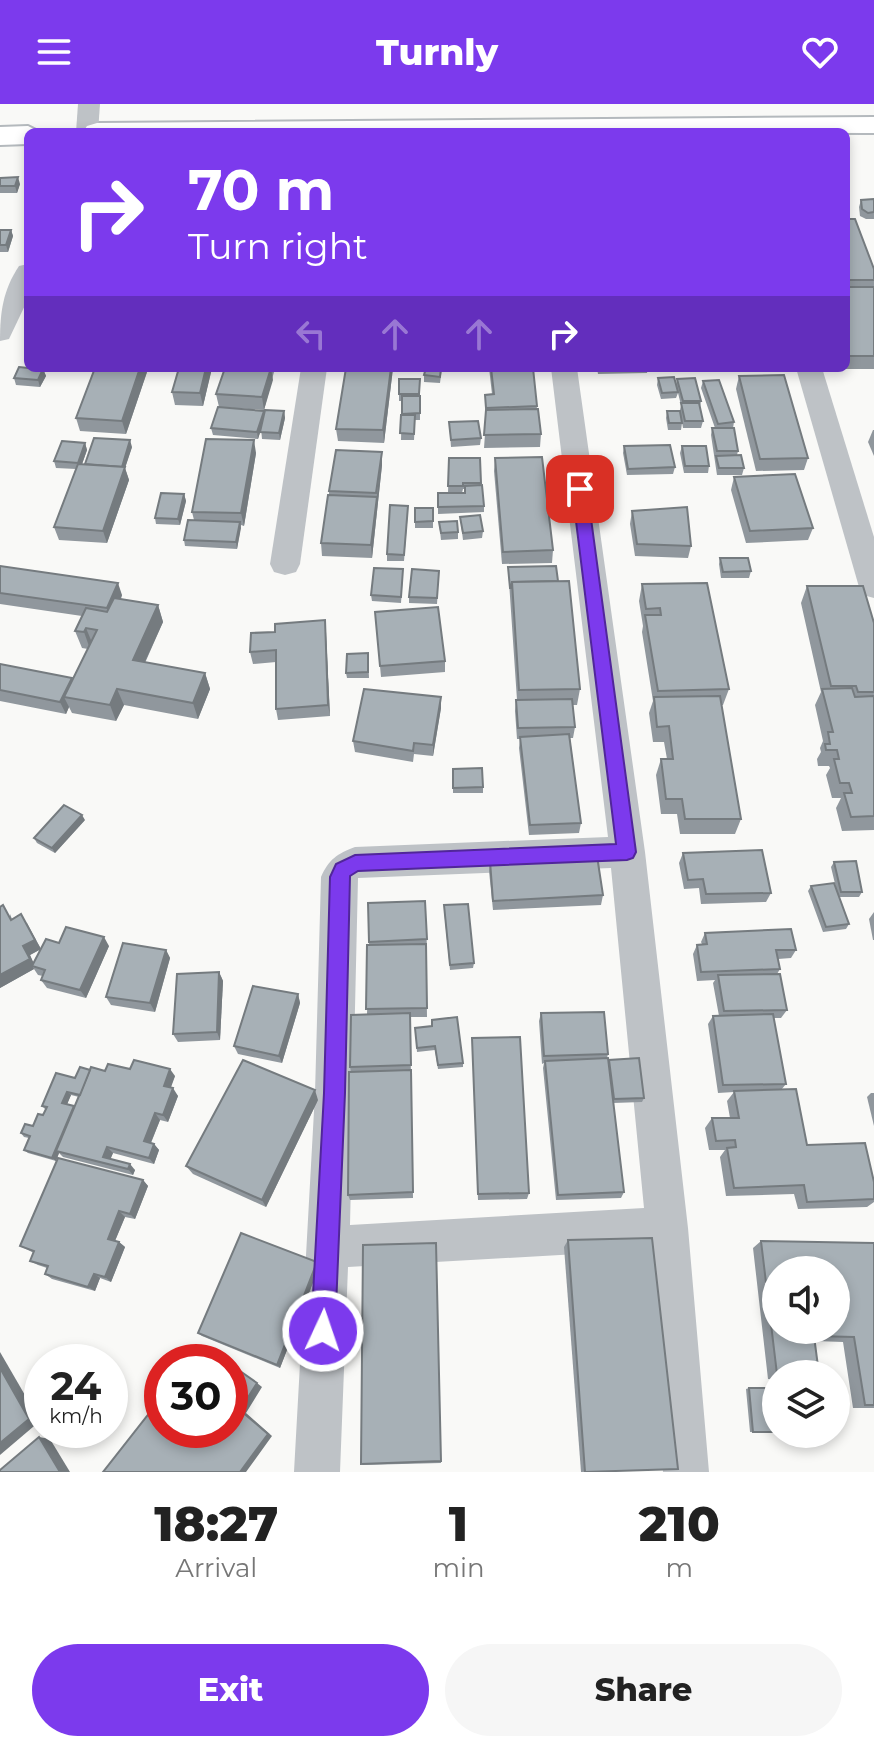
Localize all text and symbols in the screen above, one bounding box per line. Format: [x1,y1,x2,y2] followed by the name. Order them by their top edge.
[32,30,76,74] icon: menu
[376,30,498,74] text: Turnly
[798,30,842,74] icon: heart
[188,156,334,224] text: 70 m
[56,160,160,264] icon: right
[188,224,368,268] text: Turn right
[289,312,333,356] icon: left
[373,312,417,356] icon: ahead
[457,312,501,356] icon: ahead
[541,312,585,356] icon: right
[546,455,614,523] pin
[558,467,602,511] icon: arrive
[762,1256,850,1448] map controls
[762,1256,850,1344] button: sound
[281,1289,365,1373] position arrow
[144,1344,248,1448] speed limit sign: 30
[762,1360,850,1448] button: layers
[51,1361,101,1410] text: 24
[49,1404,103,1428] text: km/h
[154,1495,278,1553] text: 18:27
[449,1495,468,1553] text: 1
[639,1495,720,1553] text: 210
[175,1552,257,1584] text: Arrival
[432,1552,485,1584] text: min
[666,1552,693,1584] text: m
[32,1644,429,1736] button: Exit
[445,1644,842,1736] button: Share

